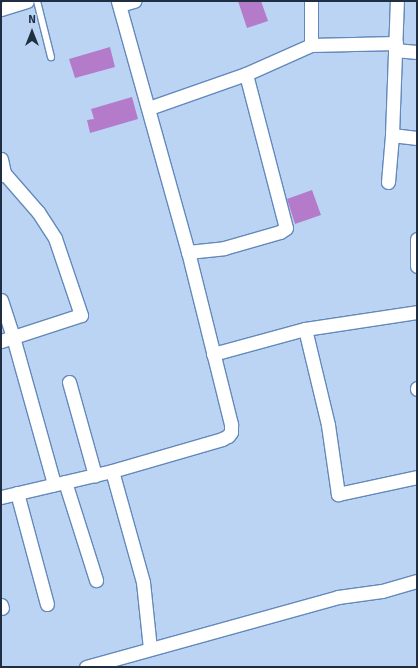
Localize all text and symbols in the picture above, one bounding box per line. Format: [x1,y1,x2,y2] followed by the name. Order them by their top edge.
[12,12,52,52] north arrow
[28,13,36,26] text: N

